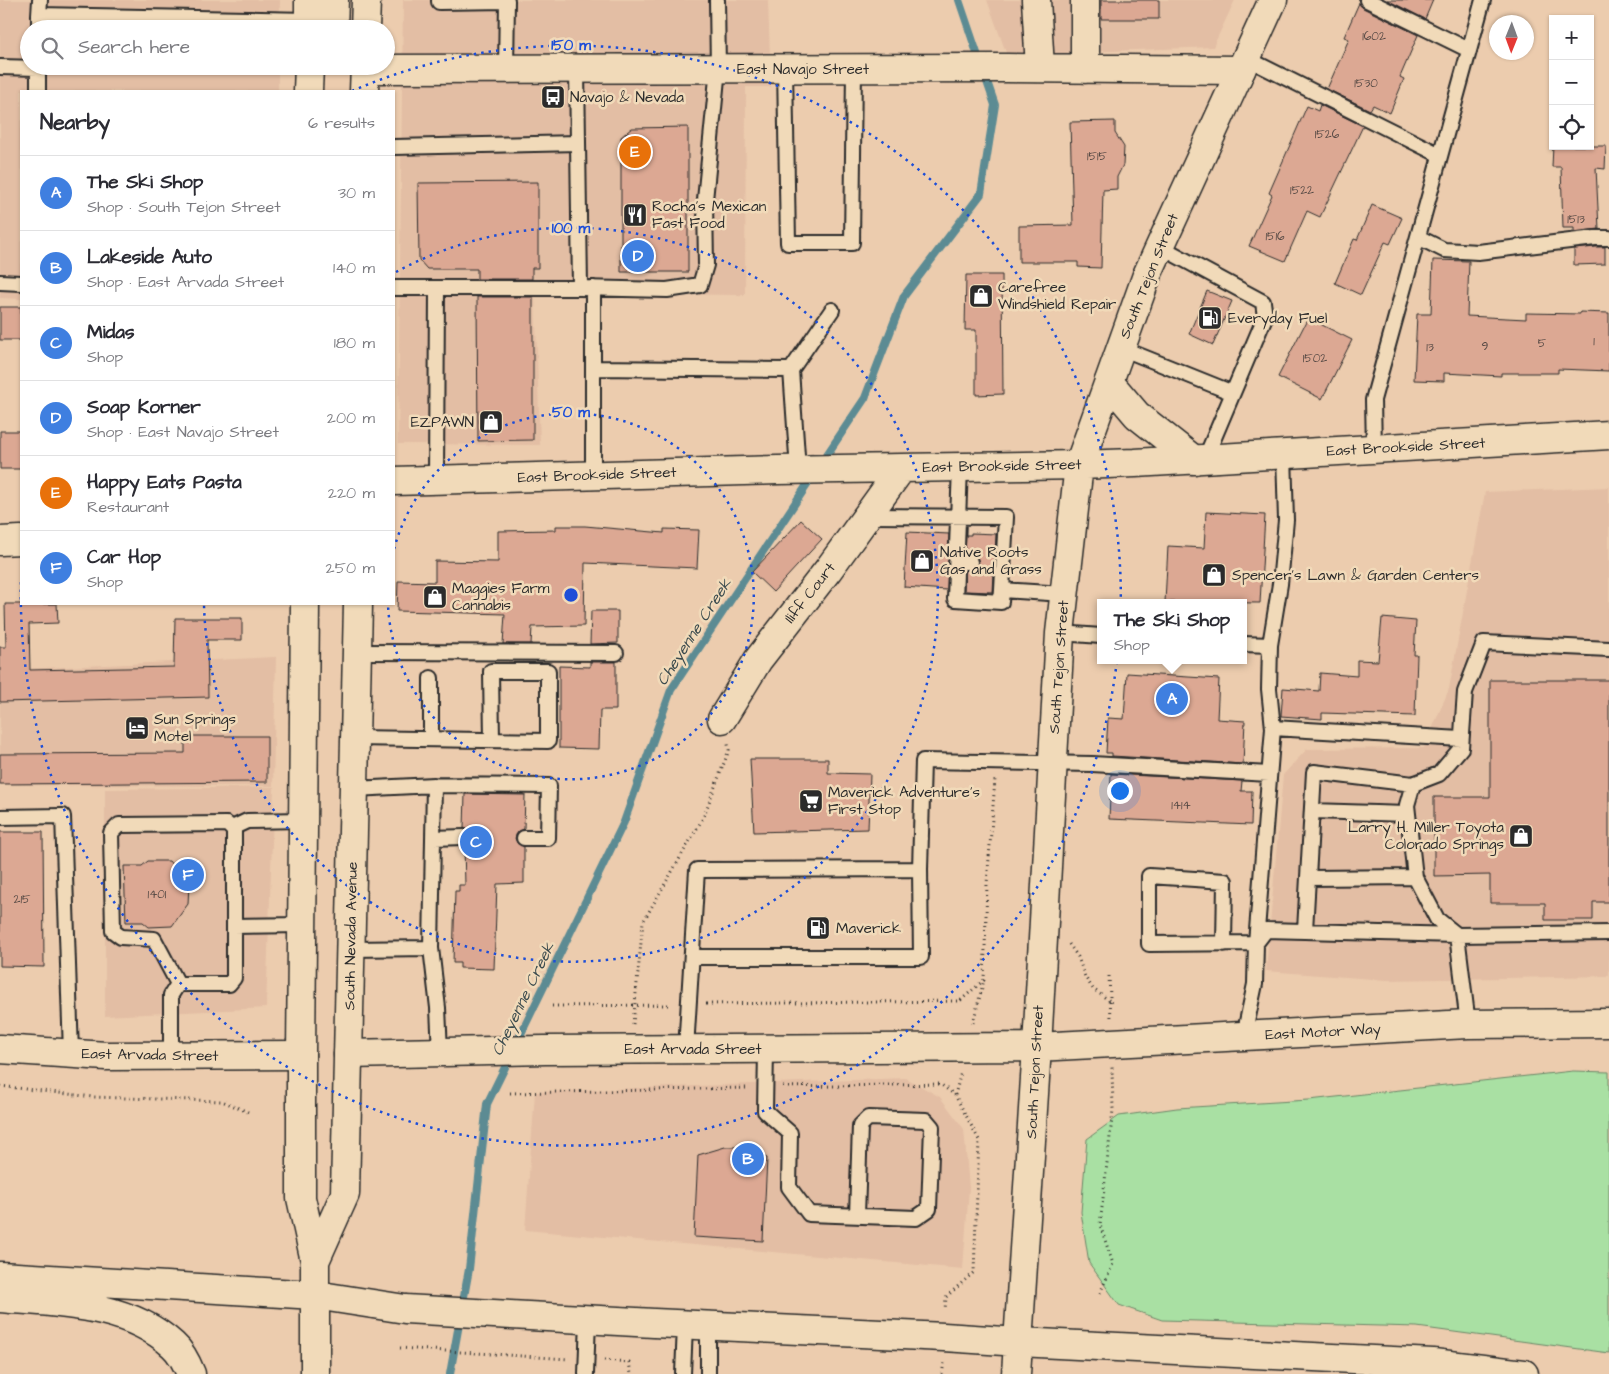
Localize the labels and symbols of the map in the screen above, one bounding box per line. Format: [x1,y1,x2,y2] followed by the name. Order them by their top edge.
[1489,15,1534,60] north arrow
[1362,28,1386,45] house number: 1602
[551,35,591,56] text: 150 m
[737,59,869,80] street label: East Navajo Street
[1354,75,1378,92] house number: 1530
[540,84,566,110] bus stop icon: Navajo & Nevada
[570,87,684,108] place label: Navajo & Nevada
[1315,126,1340,143] house number: 1526
[619,133,651,171] pin: E
[1087,148,1108,165] house number: 1515
[1290,182,1314,199] house number: 1522
[652,196,767,234] place label: Rocha's Mexican Fast Food
[622,202,648,228] restaurant icon: Rocha's Mexican Fast Food
[1114,210,1184,342] street label: South Tejon Street
[1567,211,1585,228] house number: 1513
[552,218,591,239] text: 100 m
[1265,228,1285,245] house number: 1516
[622,237,654,275] pin: D
[998,277,1116,315] place label: Carefree Windshield Repair
[968,283,994,309] shop icon: Carefree Windshield Repair
[1197,305,1223,331] fuel station icon: Everyday Fuel
[1228,308,1327,330] place label: Everyday Fuel
[1593,333,1595,350] house number: 1
[1538,335,1547,352] house number: 5
[1482,338,1489,355] house number: 9
[1426,339,1434,356] house number: 13
[1303,350,1327,367] house number: 1502
[552,402,590,423] text: 50 m
[478,409,504,435] shop icon: EZPAWN
[411,412,474,433] place label: EZPAWN
[1326,432,1486,462] street label: East Brookside Street
[922,454,1082,478] street label: East Brookside Street
[517,462,677,488] street label: East Brookside Street
[940,542,1042,580] place label: Native Roots Gas and Grass
[909,548,935,574] shop icon: Native Roots Gas and Grass
[780,558,840,628] street label: Iliff Court
[1201,562,1227,588] shop icon: Spencer’s Lawn & Garden Centers
[1232,565,1479,586] place label: Spencer’s Lawn & Garden Centers
[651,573,738,690] water label: Cheyenne Creek
[452,578,550,616] place label: Maggies Farm Cannabis
[422,584,448,610] shop icon: Maggies Farm Cannabis
[562,586,580,604] centre of rings
[1044,600,1074,734] street label: South Tejon Street
[1156,680,1188,718] pin: A
[154,709,237,747] place label: Sun Springs Motel
[124,715,150,741] hotel icon: Sun Springs Motel
[1107,778,1133,804] your location
[828,782,980,820] place label: Maverick Adventure's First Stop
[798,788,824,814] supermarket icon: Maverick Adventure's First Stop
[1171,797,1191,814] house number: 1414
[1348,817,1504,856] place label: Larry H. Miller Toyota Colorado Springs
[460,823,492,861] pin: C
[1508,823,1534,849] shop icon: Larry H. Miller Toyota Colorado Springs
[172,856,204,894] pin: F
[339,862,363,1010] street label: South Nevada Avenue
[148,886,167,903] house number: 1401
[14,891,31,908] house number: 215
[805,915,831,941] fuel station icon: Maverick
[836,918,901,939] place label: Maverick
[486,938,561,1060] water label: Cheyenne Creek
[1021,1005,1049,1139] street label: South Tejon Street
[1265,1018,1381,1047] street label: East Motor Way
[624,1039,762,1060] street label: East Arvada Street
[81,1043,219,1067] street label: East Arvada Street
[732,1140,764,1178] pin: B

